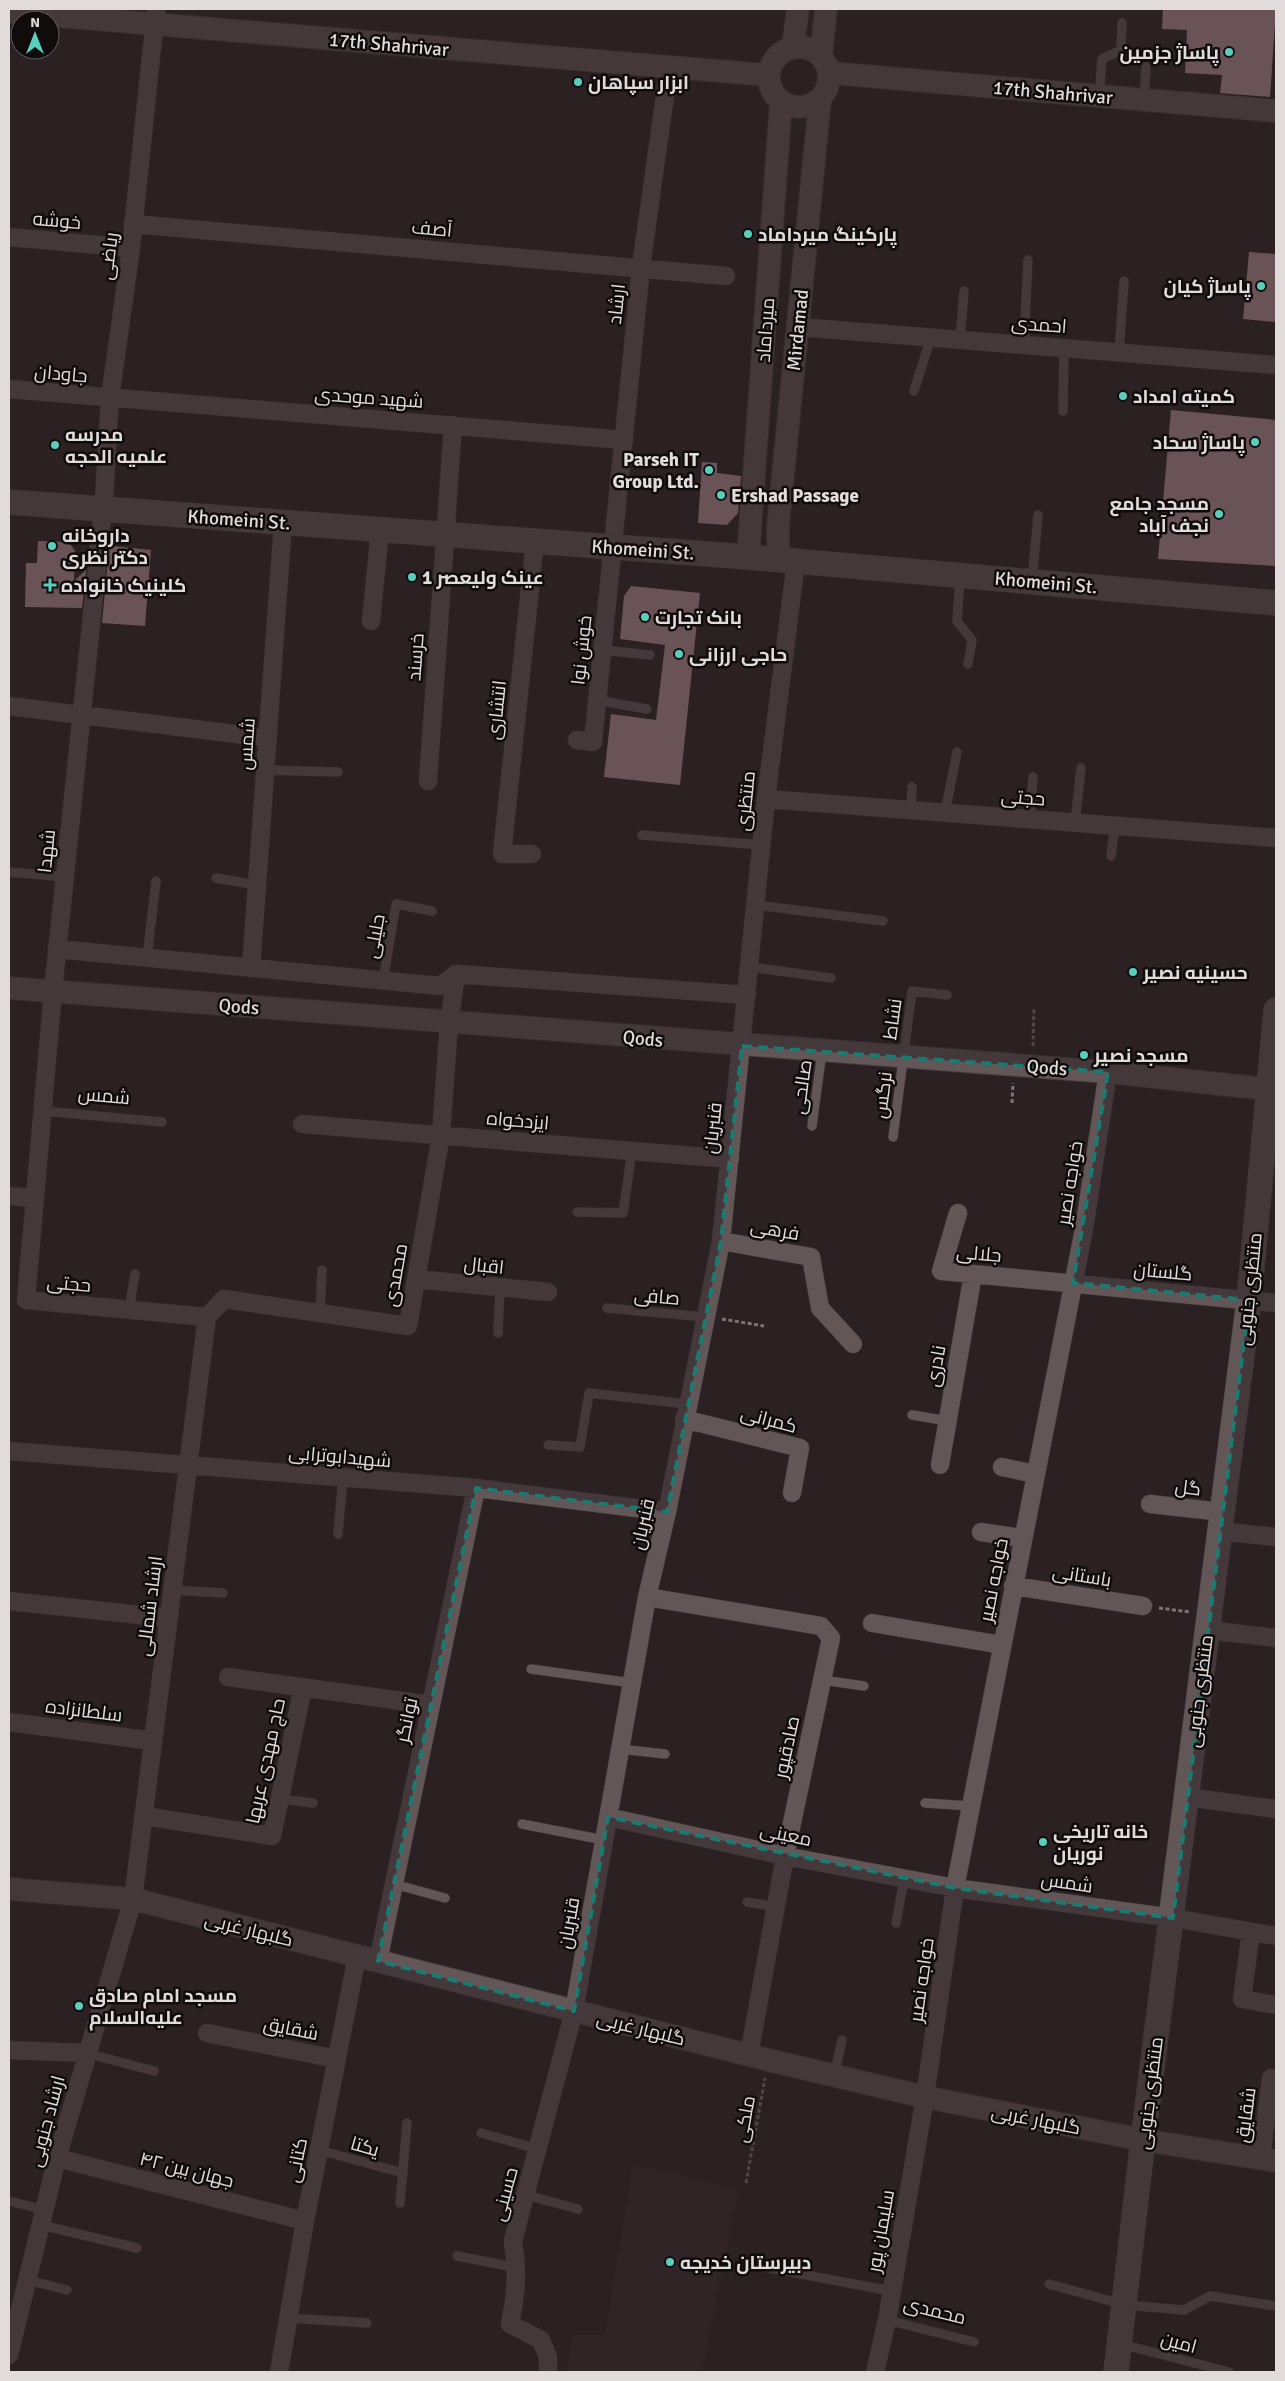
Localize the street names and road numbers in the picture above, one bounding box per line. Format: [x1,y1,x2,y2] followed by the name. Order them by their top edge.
[328,28,450,62] street label: 17th Shahrivar
[992,76,1114,110] street label: 17th Shahrivar
[32,207,82,235] street label: خوشه
[411,215,453,243] street label: آصف
[94,231,124,281] street label: ریاضی
[603,283,631,326] street label: ارشاد
[782,288,814,372] street label: Mirdamad
[752,297,780,363] street label: میرداماد
[1010,311,1068,339] street label: احمدی
[33,360,89,388] street label: جاودان
[314,382,424,414] street label: شهید موحدی
[187,504,291,536] street label: Khomeini St.
[591,534,695,566] street label: Khomeini St.
[993,567,1098,599] street label: Khomeini St.
[566,614,598,686] street label: خوش نوا
[402,632,430,682] street label: خرسند
[482,679,512,741] street label: انتشاری
[233,717,261,771] street label: شمس
[731,770,761,832] street label: منتظری
[1000,784,1046,812] street label: حجتی
[33,828,61,874] street label: شهدا
[359,912,391,960] street label: جلیلی
[218,994,260,1020] street label: Qods
[878,997,908,1041] street label: نشاط
[622,1025,664,1053] street label: Qods
[1026,1055,1068,1081] street label: Qods
[786,1058,818,1116] street label: صالحی
[868,1070,898,1120] street label: نرگس
[77,1082,131,1110] street label: شمس
[698,1101,728,1155] street label: قنبریان
[486,1106,550,1136] street label: ایزدخواه
[1051,1139,1088,1228] street label: خواجه نصیر
[749,1214,801,1246] street label: فرهی
[1232,1231,1268,1347] street label: منتظری جنوبی
[955,1240,1003,1268] street label: جلالی
[379,1242,413,1309] street label: محمدی
[463,1252,505,1280] street label: اقبال
[1133,1257,1193,1287] street label: گلستان
[46,1270,92,1298] street label: حجتی
[633,1283,681,1311] street label: صافی
[921,1343,951,1389] street label: نادری
[738,1401,800,1439] street label: کمرانی
[288,1441,392,1473] street label: شهیدابوترابی
[1173,1474,1202,1501] street label: گل
[625,1496,660,1552] street label: قنبریان
[974,1536,1014,1625] street label: خواجه نصیر
[132,1555,168,1658] street label: ارشاد شمالی
[1051,1559,1113,1592] street label: باستانی
[1181,1633,1219,1749] street label: منتظری جنوبی
[44,1694,124,1728] street label: سلطانزاده
[241,1696,292,1826] street label: حاج مهدی عربها
[390,1696,423,1746] street label: توانگر
[768,1714,805,1782] street label: صادقپور
[758,1818,814,1852] street label: معینی
[1039,1867,1094,1899] street label: شمس
[553,1896,585,1951] street label: قنبریان
[202,1907,296,1953] street label: گلبهار غربی
[904,1936,940,2025] street label: خواجه نصیر
[594,2006,688,2052] street label: گلبهار غربی
[261,2012,320,2046] street label: شقایق
[1131,2035,1169,2151] street label: منتظری جنوبی
[23,2073,71,2170] street label: ارشاد جنوبی
[1230,2086,1262,2144] street label: شقایق
[729,2094,761,2145] street label: ملکی
[989,2100,1082,2140] street label: گلبهار غربی
[348,2131,382,2162] street label: یکتا
[281,2136,313,2185] street label: کتانی
[137,2147,236,2193] street label: جهان بین ۴۲
[486,2165,524,2224] street label: حسینی
[862,2188,900,2275] street label: سلیمان پور
[901,2292,969,2330] street label: محمدی
[1158,2327,1199,2359] street label: امین

